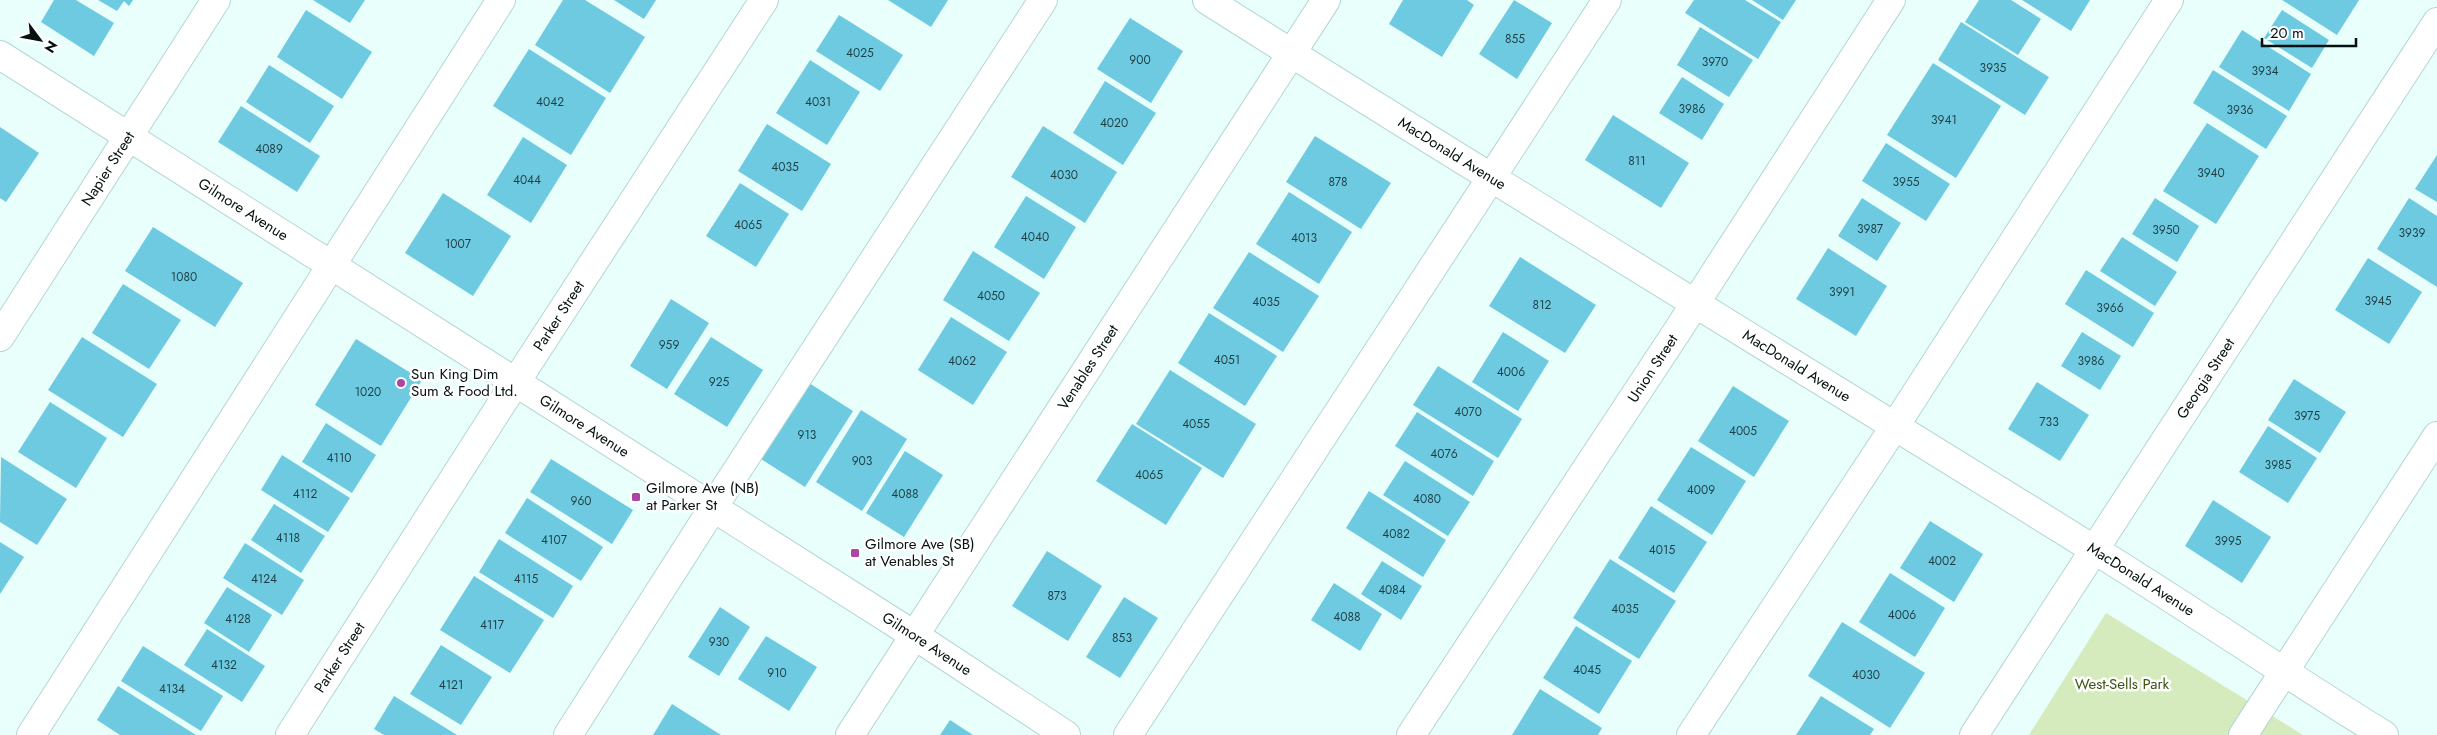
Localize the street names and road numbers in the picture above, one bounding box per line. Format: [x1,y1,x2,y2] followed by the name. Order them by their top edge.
[1394,111,1510,195] street label: MacDonald Avenue
[76,127,140,210] street label: Napier Street
[194,172,293,246] street label: Gilmore Avenue
[528,276,590,355] street label: Parker Street
[1052,320,1124,414] street label: Venables Street
[1738,324,1855,408] street label: MacDonald Avenue
[1622,330,1683,407] street label: Union Street
[2171,333,2240,423] street label: Georgia Street
[535,389,634,463] street label: Gilmore Avenue
[2083,537,2199,622] street label: MacDonald Avenue
[878,606,976,681] street label: Gilmore Avenue
[309,618,370,697] street label: Parker Street

